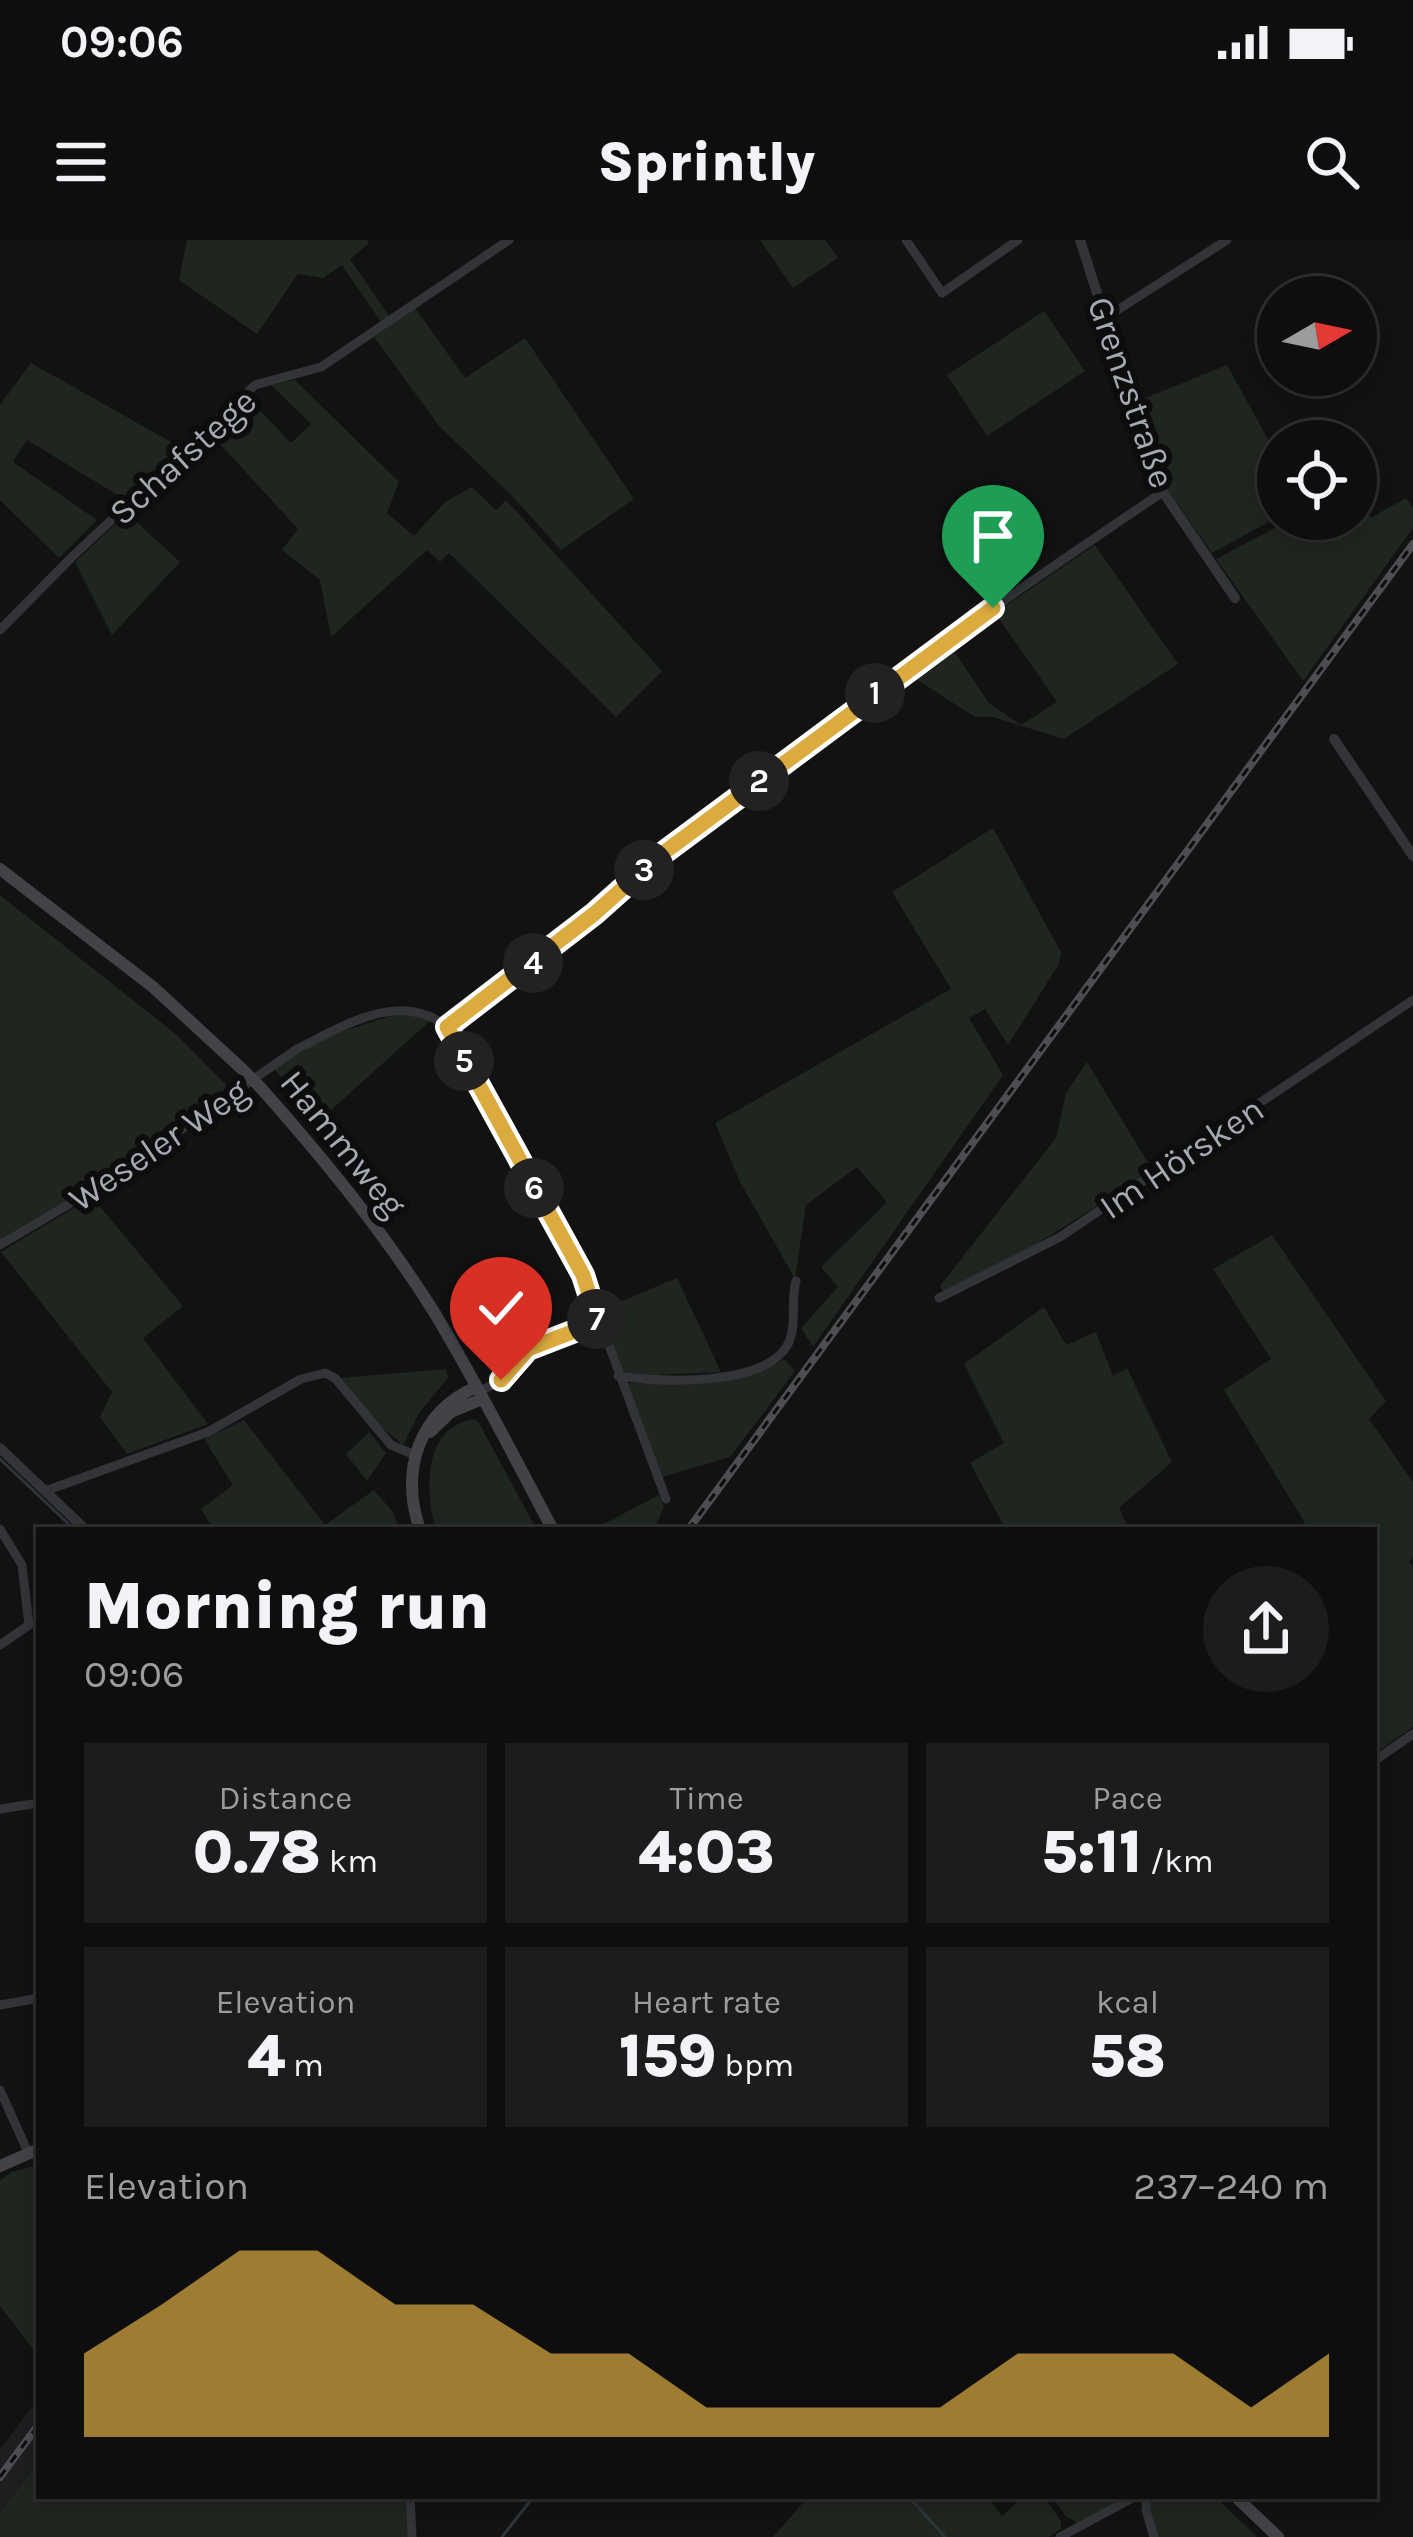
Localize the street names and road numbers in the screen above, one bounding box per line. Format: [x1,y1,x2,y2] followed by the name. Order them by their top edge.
[1079,291,1183,493] street label: Grenzstraße
[101,380,265,534] street label: Schafstege
[271,1062,415,1225] street label: Hammweg
[61,1070,256,1220] street label: Weseler Weg
[1092,1088,1271,1228] street label: Im Hörsken

